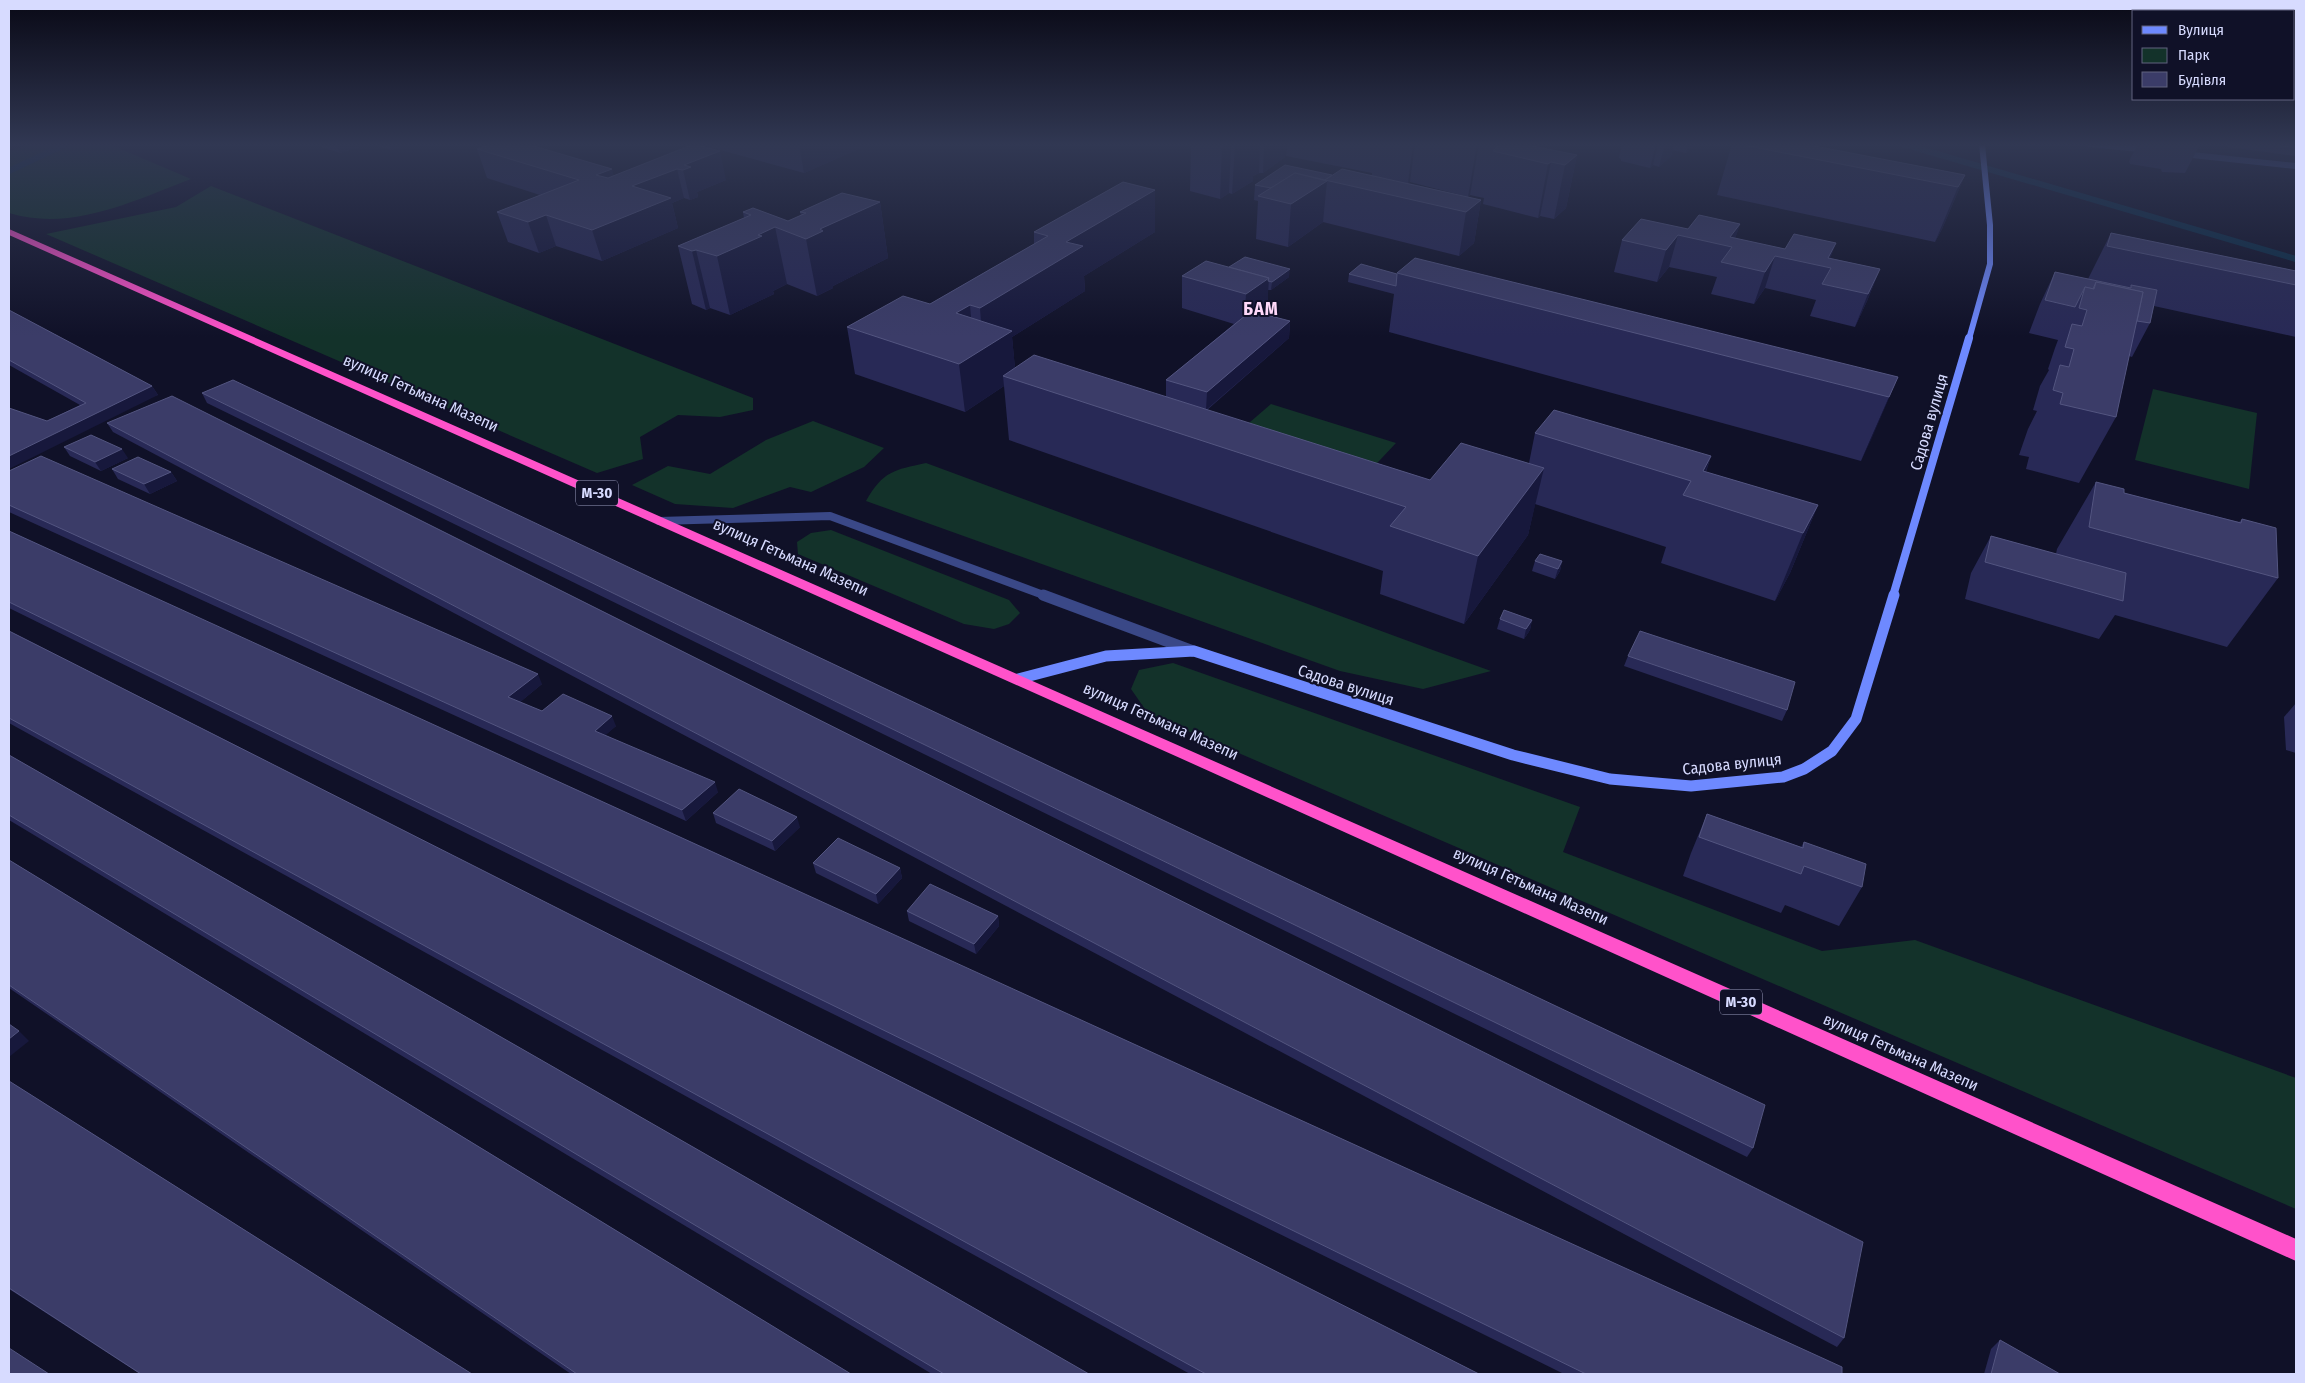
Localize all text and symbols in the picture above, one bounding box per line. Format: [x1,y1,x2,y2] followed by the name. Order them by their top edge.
[2132,10,2295,100] legend
[2178,21,2224,39] text: Вулиця
[2178,46,2209,64] text: Парк
[2178,71,2226,89] text: Будівля
[1243,298,1279,320] district label: БАМ
[340,350,502,436] street label: вулиця Гетьмана Мазепи
[1906,371,1952,473] street label: Садова вулиця
[576,480,618,506] road number: М-30
[710,514,872,600] street label: вулиця Гетьмана Мазепи
[1296,661,1396,709] street label: Садова вулиця
[1080,678,1242,764] street label: вулиця Гетьмана Мазепи
[1681,749,1783,779] street label: Садова вулиця
[1450,843,1612,929] street label: вулиця Гетьмана Мазепи
[1720,990,1762,1014] road number: М-30
[1820,1009,1982,1095] street label: вулиця Гетьмана Мазепи

